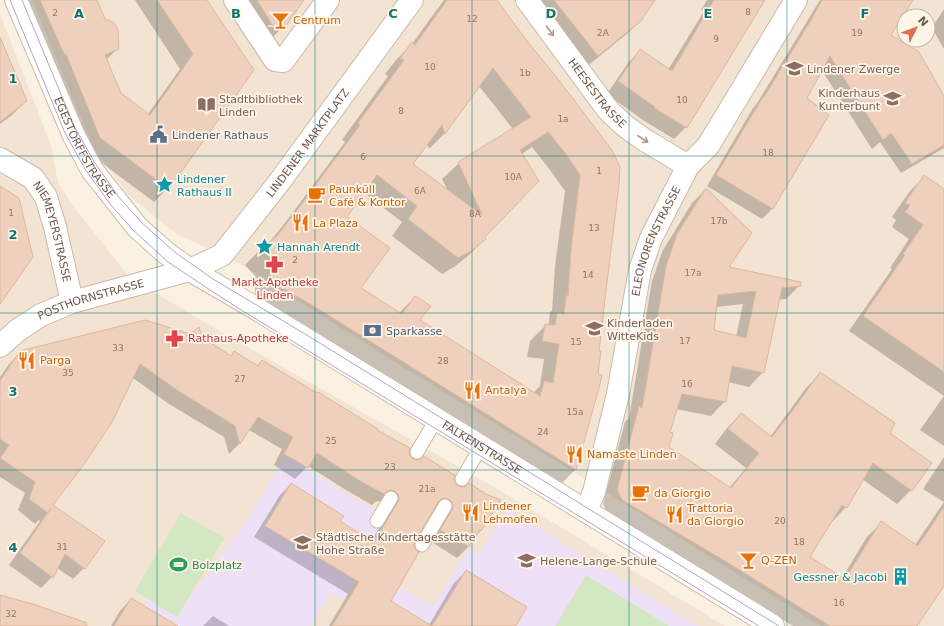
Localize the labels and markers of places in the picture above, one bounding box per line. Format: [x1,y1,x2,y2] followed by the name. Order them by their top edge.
[270,10,290,30] bar icon: Centrum
[293,14,341,27] place label: Centrum
[784,59,804,79] school or university icon: Lindener Zwerge
[807,63,900,76] place label: Lindener Zwerge
[818,87,881,113] place label: Kinderhaus Kunterbunt
[883,89,903,109] school or university icon: Kinderhaus Kunterbunt
[219,93,303,119] place label: Stadtbibliothek Linden
[196,95,216,115] library icon: Stadtbibliothek Linden
[149,125,169,145] public building icon: Lindener Rathaus
[172,129,269,142] place label: Lindener Rathaus
[177,173,232,199] place label: Lindener Rathaus II
[154,175,174,195] place icon: Lindener Rathaus II
[329,183,406,209] place label: Paunküll Café & Kontor
[306,185,326,205] cafe icon: Paunküll Café & Kontor
[290,213,310,233] restaurant icon: La Plaza
[313,217,358,230] place label: La Plaza
[254,237,274,257] place icon: Hannah Arendt
[277,241,361,254] place label: Hannah Arendt
[265,254,285,274] pharmacy icon: Markt-Apotheke Linden
[231,276,319,302] place label: Markt-Apotheke Linden
[607,317,673,343] place label: Kinderladen WitteKids
[584,319,604,339] school or university icon: Kinderladen WitteKids
[363,321,383,341] bank icon: Sparkasse
[386,325,443,338] place label: Sparkasse
[165,328,185,348] pharmacy icon: Rathaus-Apotheke
[188,332,289,345] place label: Rathaus-Apotheke
[17,350,37,370] restaurant icon: Parga
[40,354,71,367] place label: Parga
[462,380,482,400] restaurant icon: Antalya
[485,384,527,397] place label: Antalya
[564,444,584,464] restaurant icon: Namaste Linden
[587,448,677,461] place label: Namaste Linden
[631,483,651,503] cafe icon: da Giorgio
[654,487,711,500] place label: da Giorgio
[483,500,538,526] place label: Lindener Lehmofen
[460,502,480,522] restaurant icon: Lindener Lehmofen
[686,502,744,528] place label: Trattoria da Giorgio
[664,504,684,524] restaurant icon: Trattoria da Giorgio
[316,531,476,557] place label: Städtische Kindertagesstätte Hohe Straße
[293,533,313,553] school or university icon: Städtische Kindertagesstätte Hohe Straße
[738,550,758,570] bar icon: Q-ZEN
[517,551,537,571] school or university icon: Helene-Lange-Schule
[761,554,797,567] place label: Q-ZEN
[169,555,189,575] sports icon: Bolzplatz
[540,555,657,568] place label: Helene-Lange-Schule
[192,559,242,572] place label: Bolzplatz
[890,567,910,587] building icon: Gessner & Jacobi
[794,571,887,584] place label: Gessner & Jacobi

